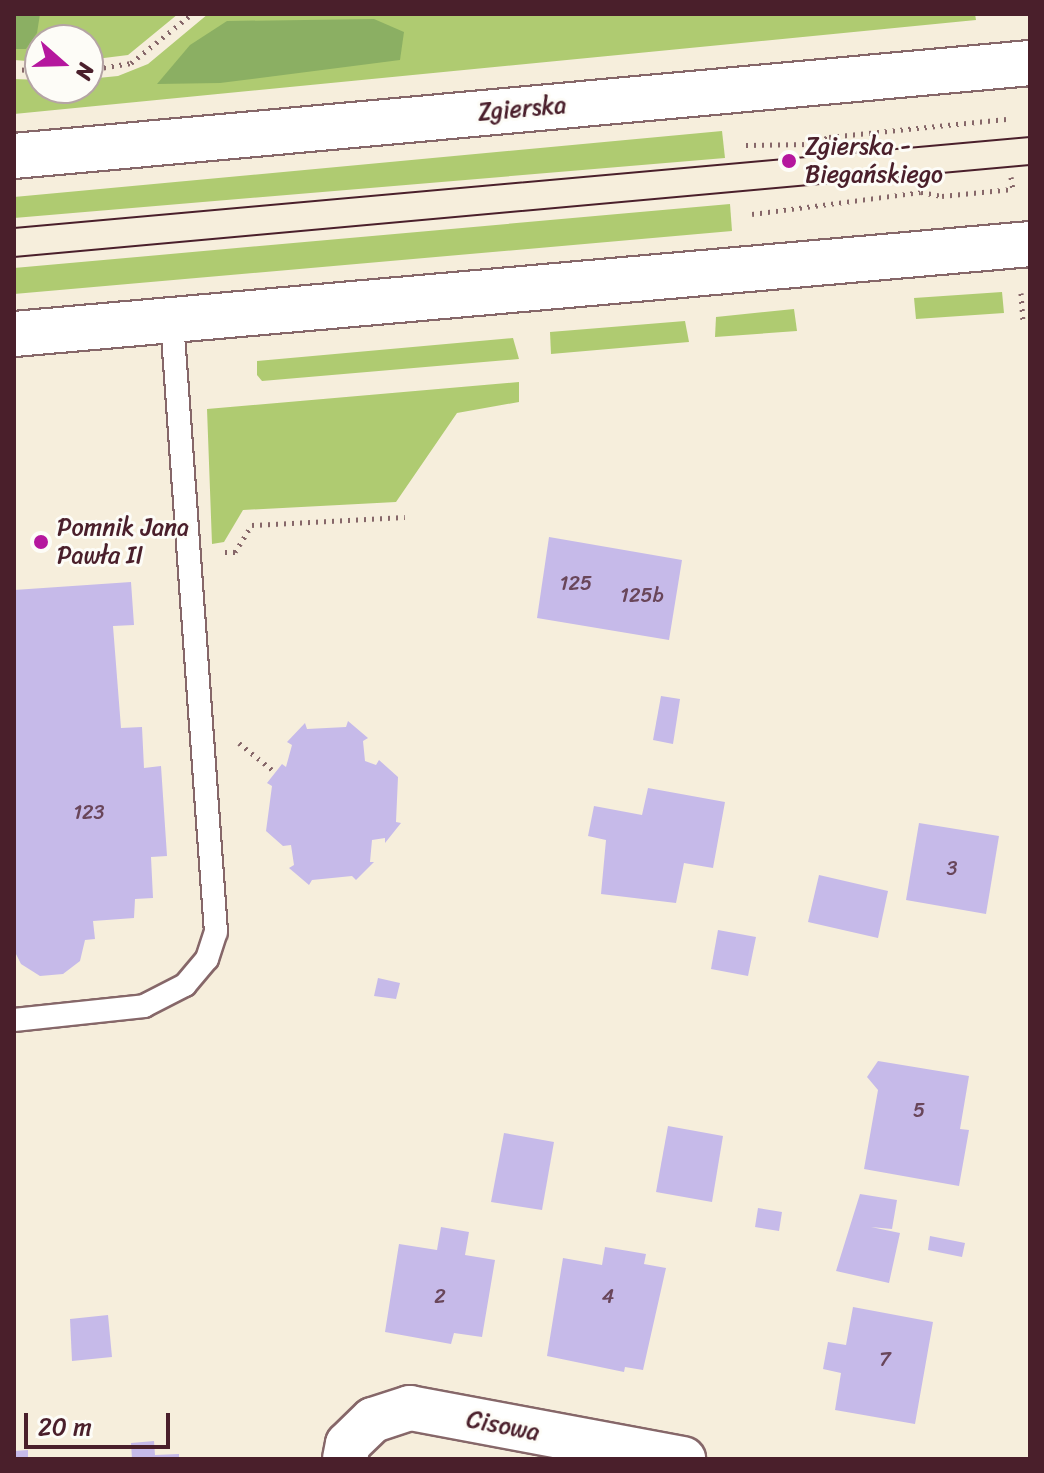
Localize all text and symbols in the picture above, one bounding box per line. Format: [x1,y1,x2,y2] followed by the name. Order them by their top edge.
[24,24,104,104] north arrow
[64,58,106,86] text: N
[477,91,567,127] street label: Zgierska
[805,133,943,189] place label: Zgierska - Biegańskiego
[780,152,798,170] marker: Zgierska - Biegańskiego
[57,514,189,570] place label: Pomnik Jana Pawła II
[32,533,50,551] marker: Pomnik Jana Pawła II
[560,571,592,595] house number: 125
[620,583,664,607] house number: 125b
[73,800,105,824] house number: 123
[947,856,957,880] house number: 3
[913,1098,925,1122] house number: 5
[434,1284,446,1308] house number: 2
[602,1284,614,1308] house number: 4
[879,1347,891,1371] house number: 7
[28,1397,174,1447] scale bar
[464,1405,542,1447] street label: Cisowa
[38,1406,92,1448] text: 20 m

